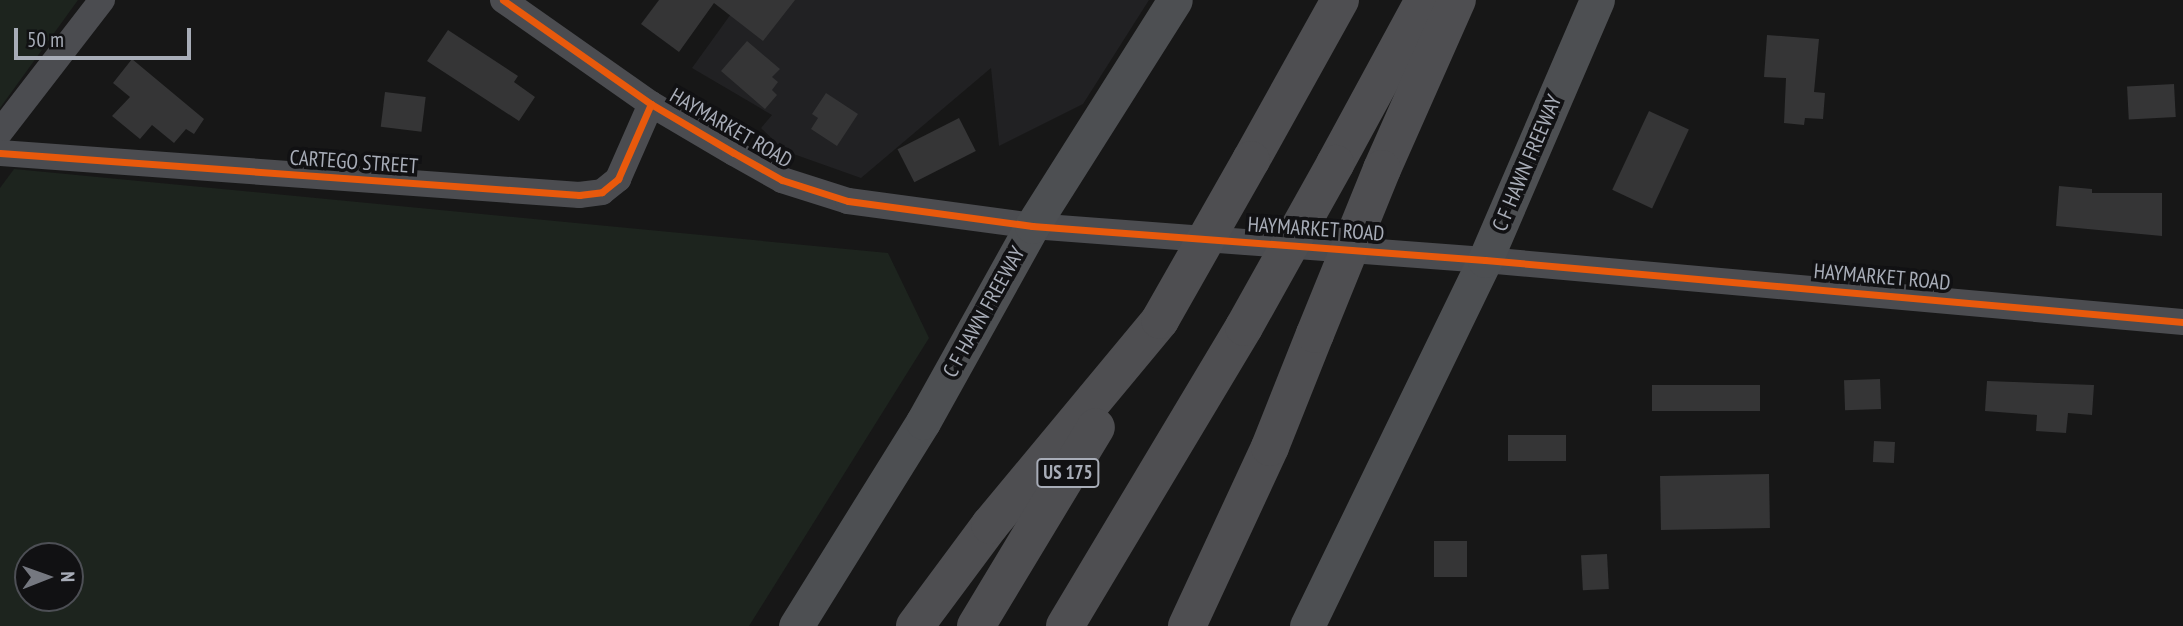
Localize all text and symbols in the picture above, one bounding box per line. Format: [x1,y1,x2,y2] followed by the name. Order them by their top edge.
[18,14,194,58] scale bar
[27,26,64,53] text: 50 m
[665,83,797,173] street label: HAYMARKET ROAD
[1487,91,1567,235] street label: C F HAWN FREEWAY
[289,145,419,179] street label: CARTEGO STREET
[1246,212,1386,246] street label: HAYMARKET ROAD
[938,242,1030,382] street label: C F HAWN FREEWAY
[1812,258,1952,296] street label: HAYMARKET ROAD
[1035,458,1101,488] road number: US 175
[14,542,84,612] north arrow
[56,571,80,582] text: N

